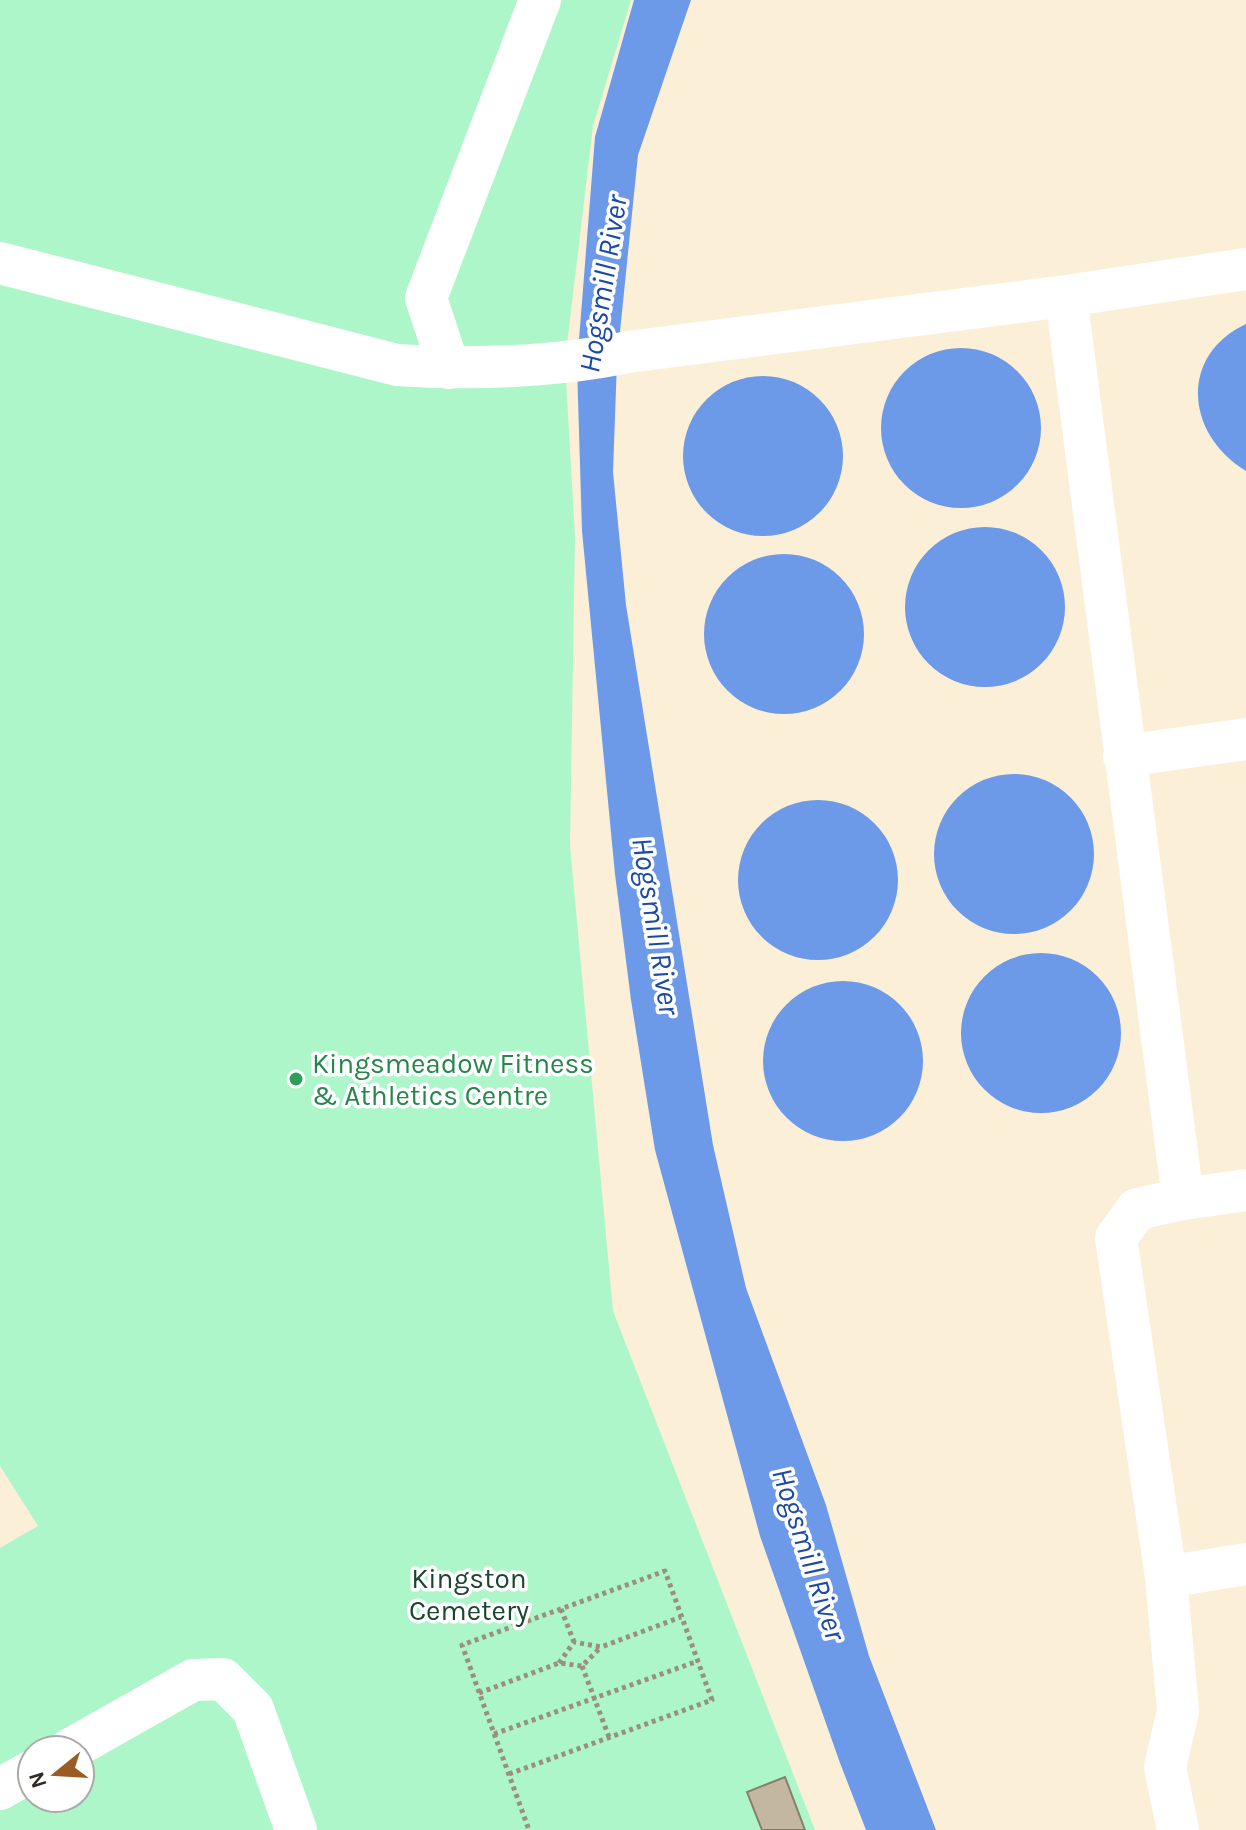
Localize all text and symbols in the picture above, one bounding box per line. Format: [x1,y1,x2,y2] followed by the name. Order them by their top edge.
[571,191,635,375] water label: Hogsmill River
[624,835,688,1019] water label: Hogsmill River
[312,1047,594,1112] place label: Kingsmeadow Fitness & Athletics Centre
[287,1070,305,1088] marker: Kingsmeadow Fitness & Athletics Centre
[764,1463,854,1647] water label: Hogsmill River
[409,1562,529,1627] park label: Kingston Cemetery
[16,1734,96,1814] north arrow
[23,1768,53,1791] text: N

